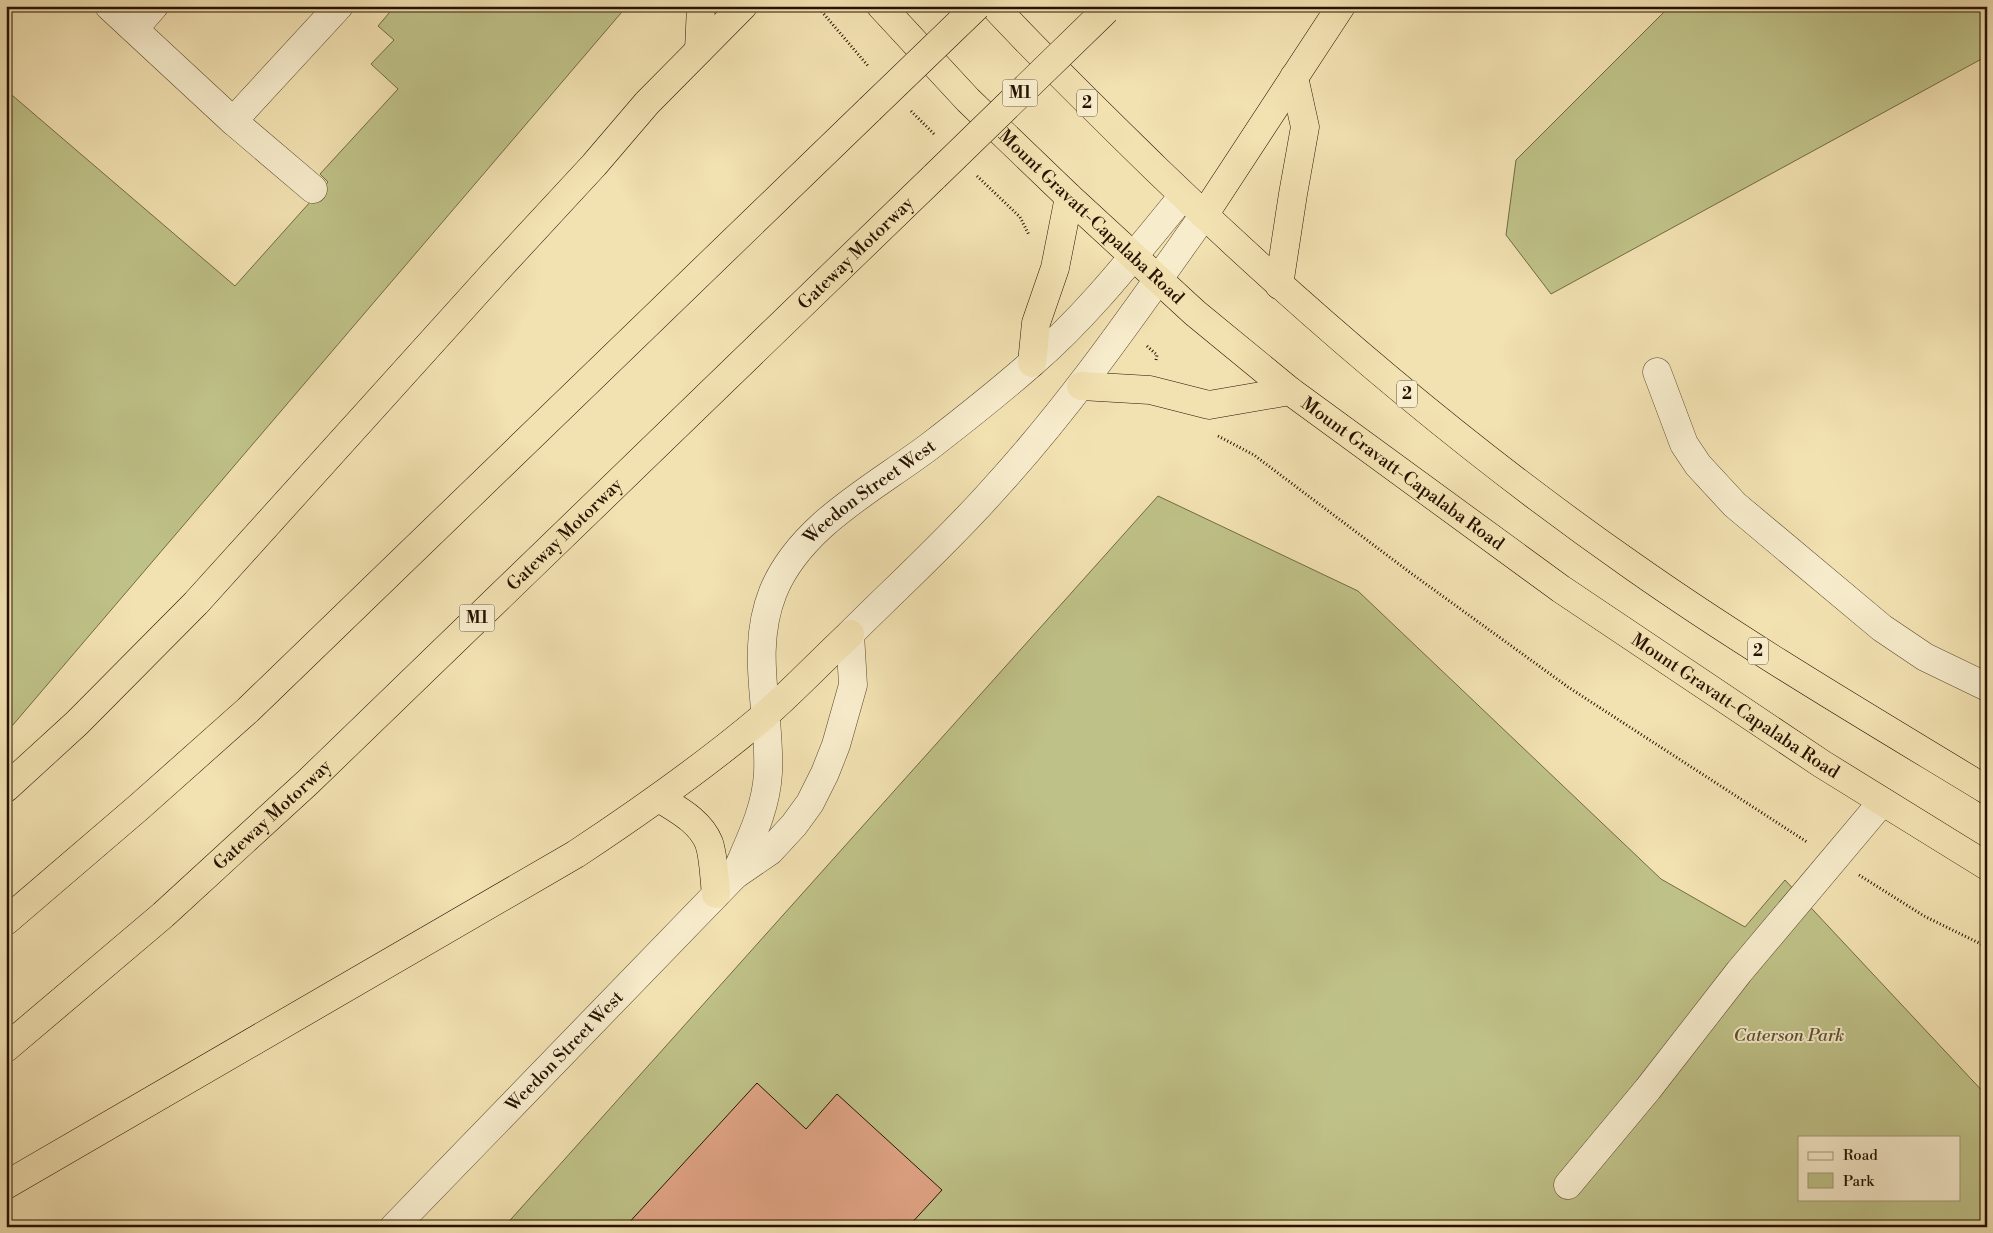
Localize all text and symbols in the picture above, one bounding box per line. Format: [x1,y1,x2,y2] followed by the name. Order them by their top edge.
[1002,80,1038,106] road number: M1
[1077,90,1097,116] road number: 2
[994,124,1190,309] street label: Mount Gravatt-Capalaba Road
[793,191,919,314] street label: Gateway Motorway
[1397,380,1417,408] road number: 2
[1297,392,1509,556] street label: Mount Gravatt-Capalaba Road
[798,434,941,549] street label: Weedon Street West
[501,473,627,596] street label: Gateway Motorway
[460,604,494,632] road number: M1
[1627,628,1845,784] street label: Mount Gravatt-Capalaba Road
[1748,637,1768,664] road number: 2
[208,754,336,875] street label: Gateway Motorway
[500,985,629,1117] street label: Weedon Street West
[1733,1024,1845,1047] park label: Caterson Park
[1798,1136,1960,1200] legend
[1843,1146,1878,1165] text: Road
[1843,1172,1875,1191] text: Park

